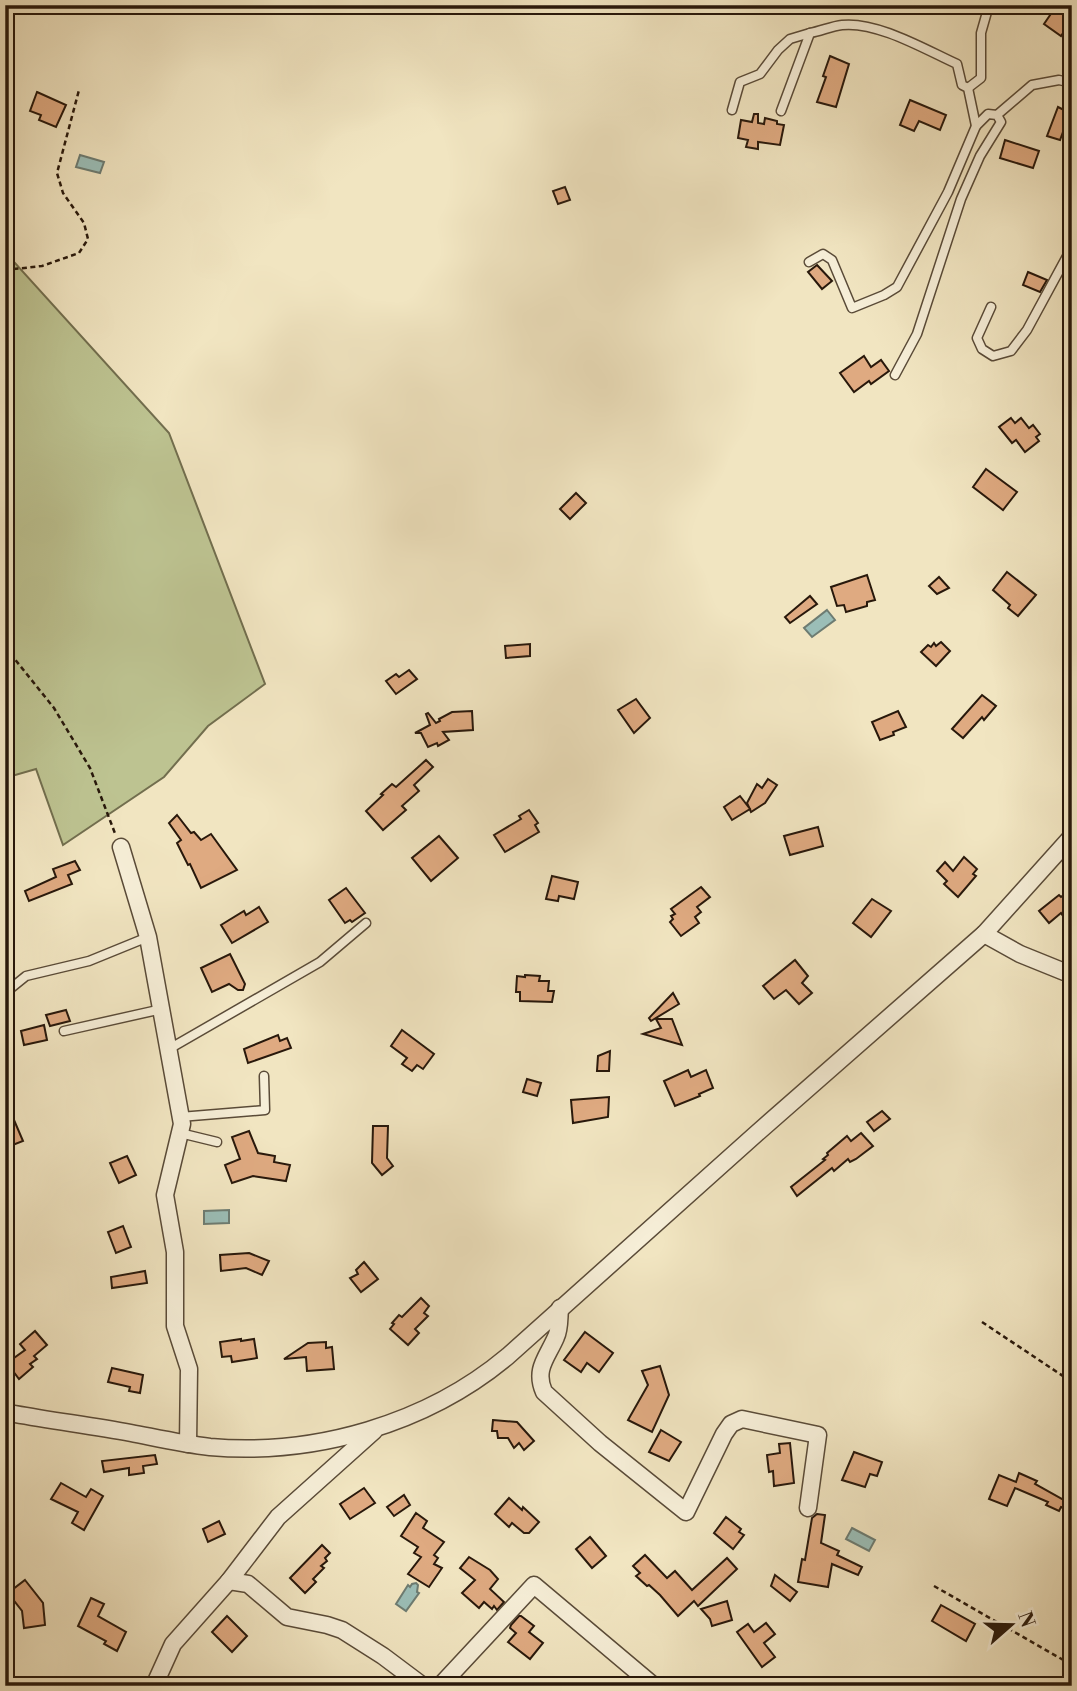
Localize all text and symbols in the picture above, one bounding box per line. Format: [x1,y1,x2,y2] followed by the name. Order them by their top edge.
[976,1590,1046,1660] north arrow
[1012,1608,1040,1631] text: N

